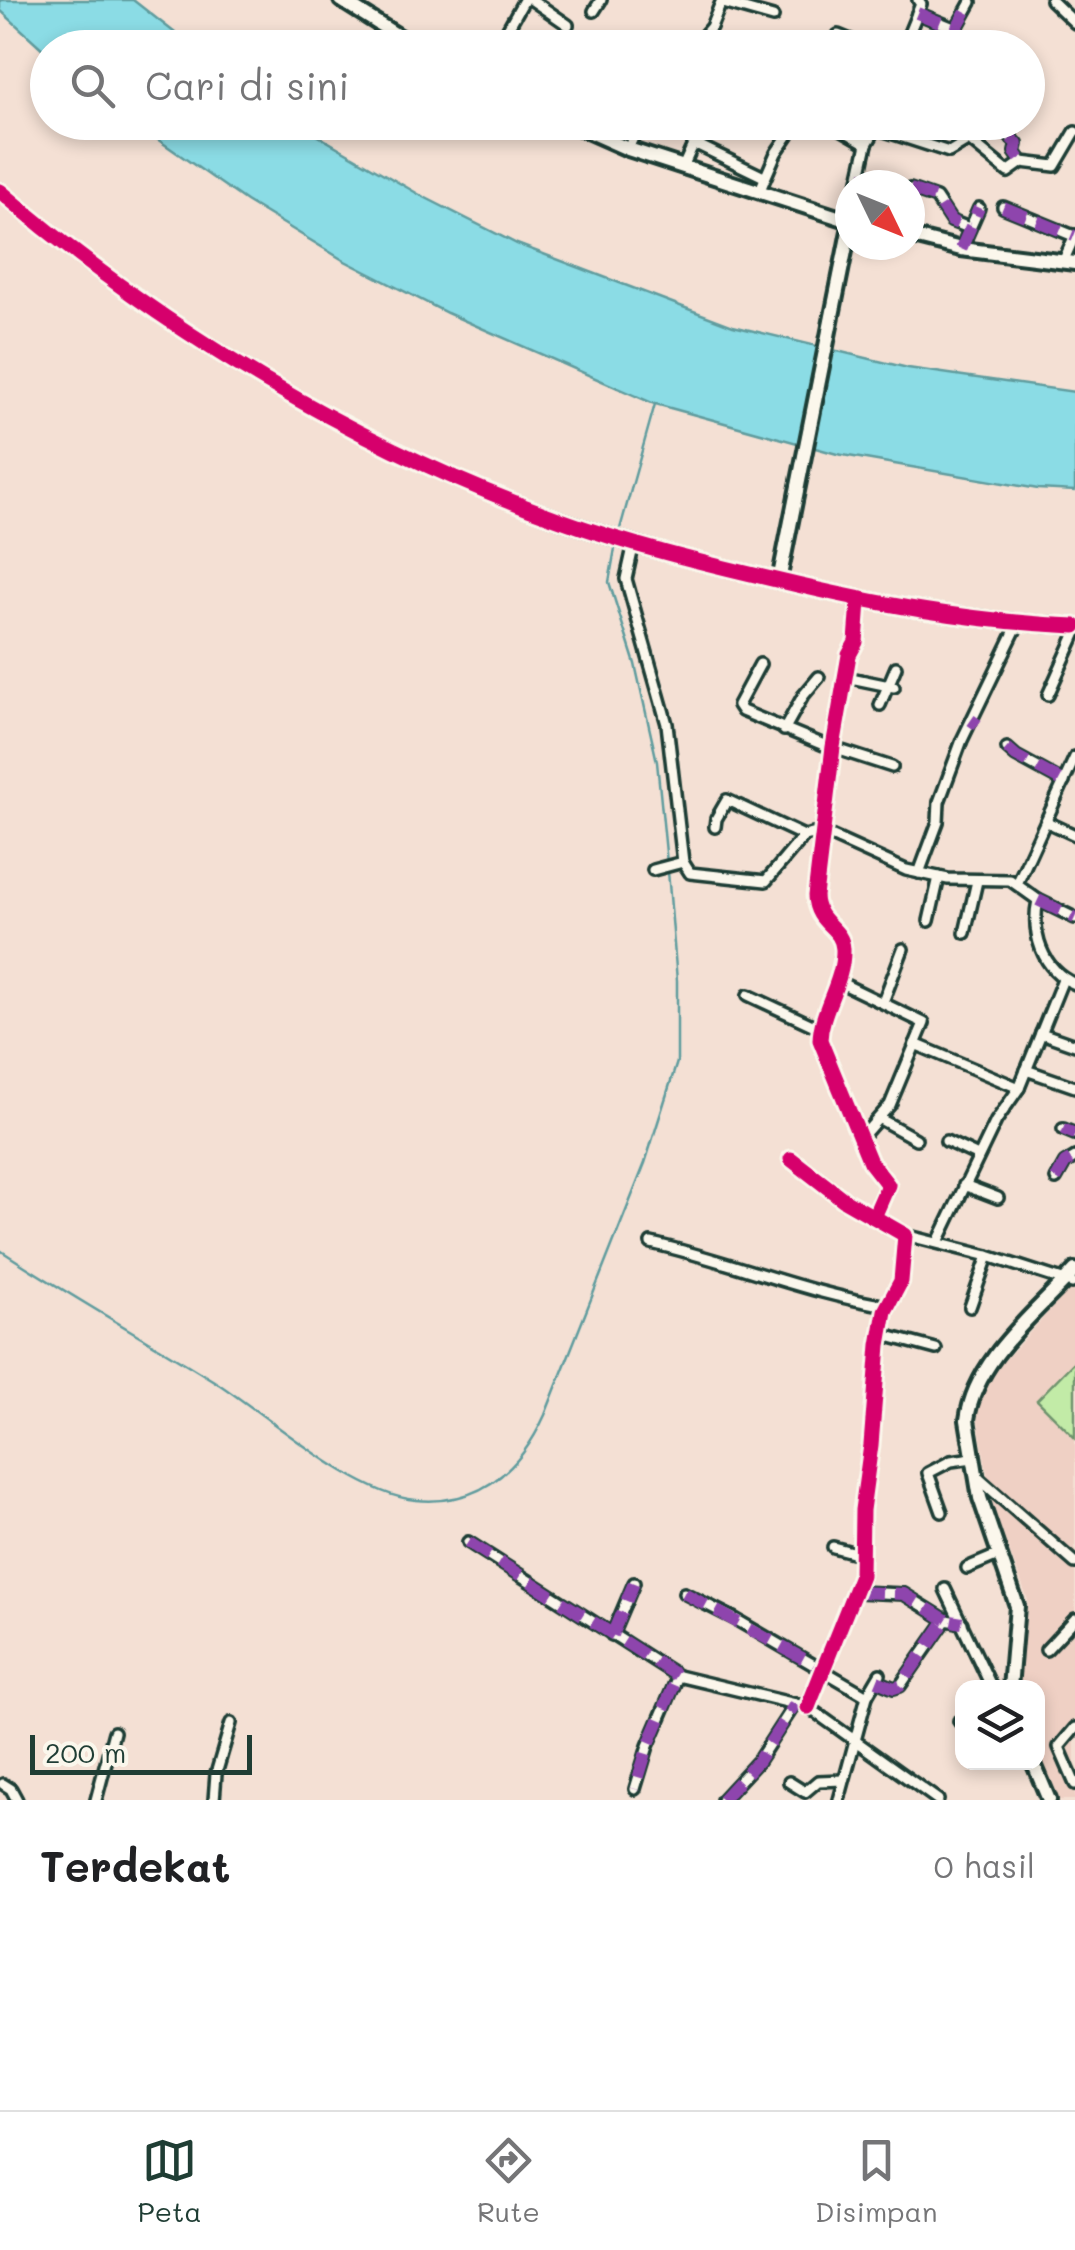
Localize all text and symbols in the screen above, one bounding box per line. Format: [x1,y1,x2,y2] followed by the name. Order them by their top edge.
[30,30,1045,140] search box
[65,58,120,113] icon: search
[145,60,349,110] text: Cari di sini
[835,170,925,260] north arrow
[955,1680,1045,1770] map controls
[955,1680,1045,1770] button: layers
[30,1730,252,1774] scale bar
[45,1734,126,1770] text: 200 m
[40,1838,230,1893] text: Terdekat
[934,1844,1035,1886] text: 0 hasil
[138,2133,202,2229] tab: Peta
[477,2133,540,2229] tab: Rute
[815,2133,937,2229] tab: Disimpan

